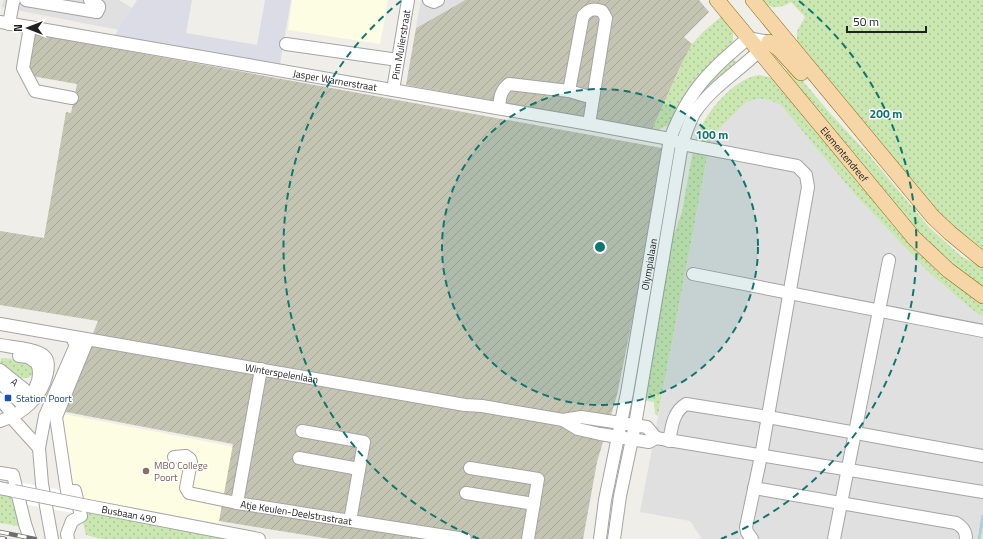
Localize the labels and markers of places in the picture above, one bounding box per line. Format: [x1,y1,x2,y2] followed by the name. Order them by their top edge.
[593,240,607,254] centre of rings
[16,391,72,406] place label: Station Poort
[3,393,13,403] marker: Station Poort
[154,458,208,485] place label: MBO College Poort
[141,466,151,476] marker: MBO College Poort

